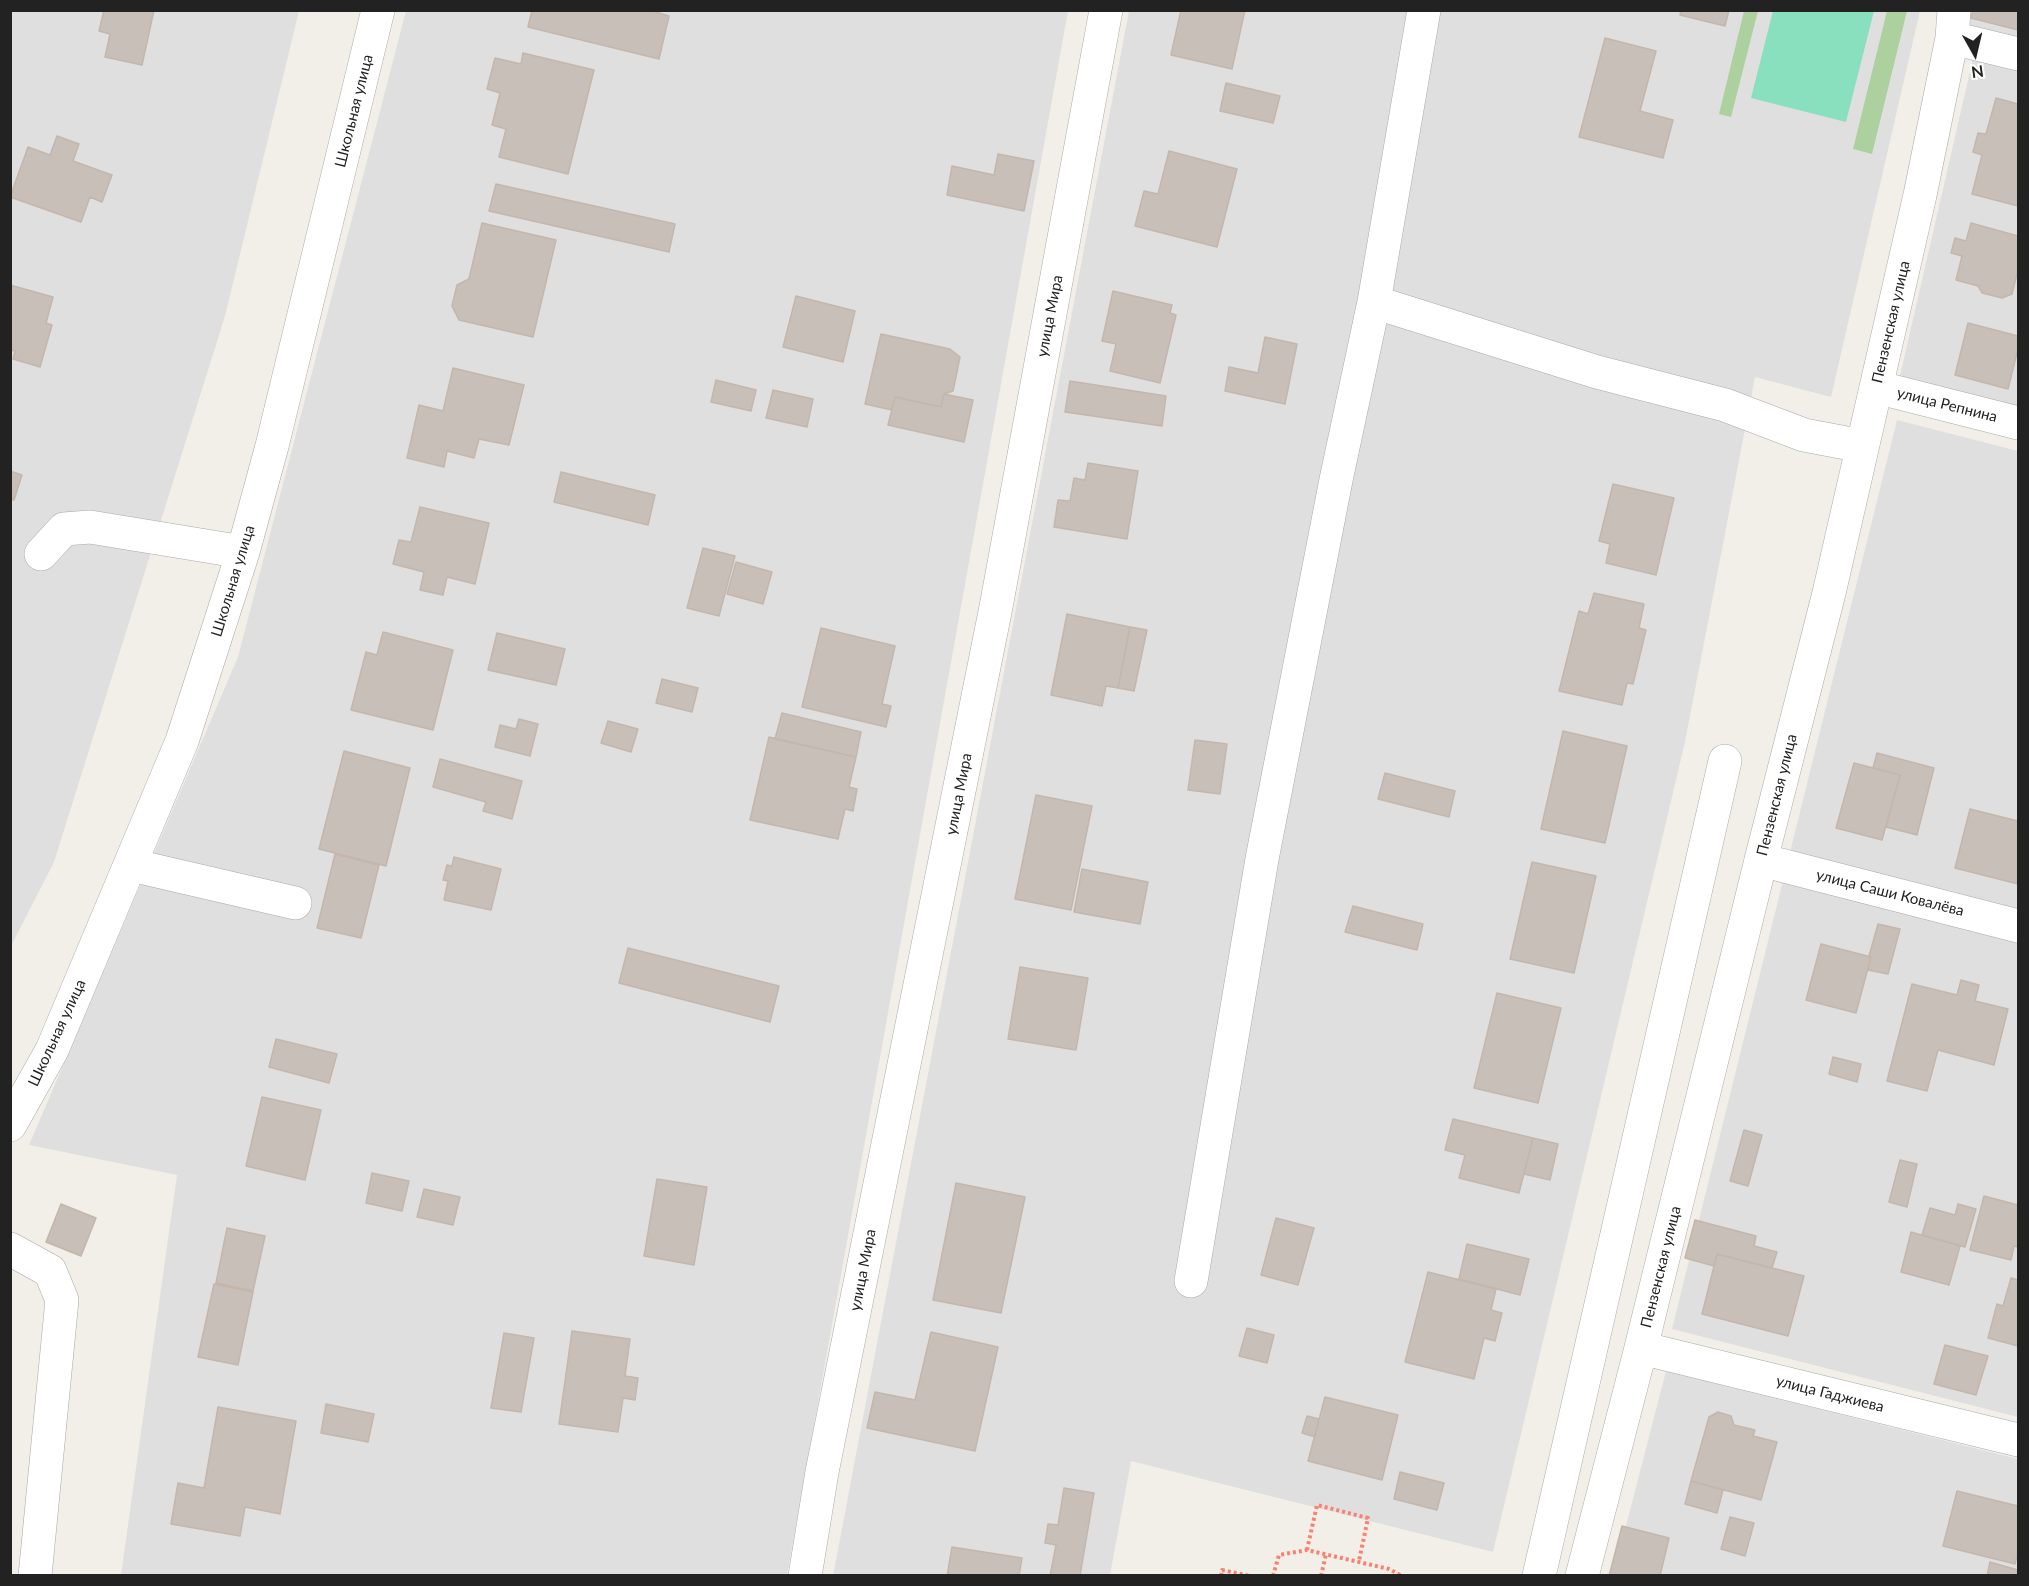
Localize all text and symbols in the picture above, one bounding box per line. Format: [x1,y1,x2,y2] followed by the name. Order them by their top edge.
[1945,24,2005,84] north arrow
[331,53,377,169] street label: Школьная улица
[1970,62,1985,83] text: N
[1868,259,1914,385] street label: Пензенская улица
[1033,273,1067,359] street label: улица Мира
[1895,384,1999,426] street label: улица Репнина
[207,523,259,639] street label: Школьная улица
[1753,732,1801,858] street label: Пензенская улица
[942,751,976,837] street label: улица Мира
[1814,866,1966,920] street label: улица Саши Ковалёва
[24,977,90,1089] street label: Школьная улица
[1637,1204,1685,1330] street label: Пензенская улица
[846,1227,880,1313] street label: улица Мира
[1774,1372,1886,1416] street label: улица Гаджиева

